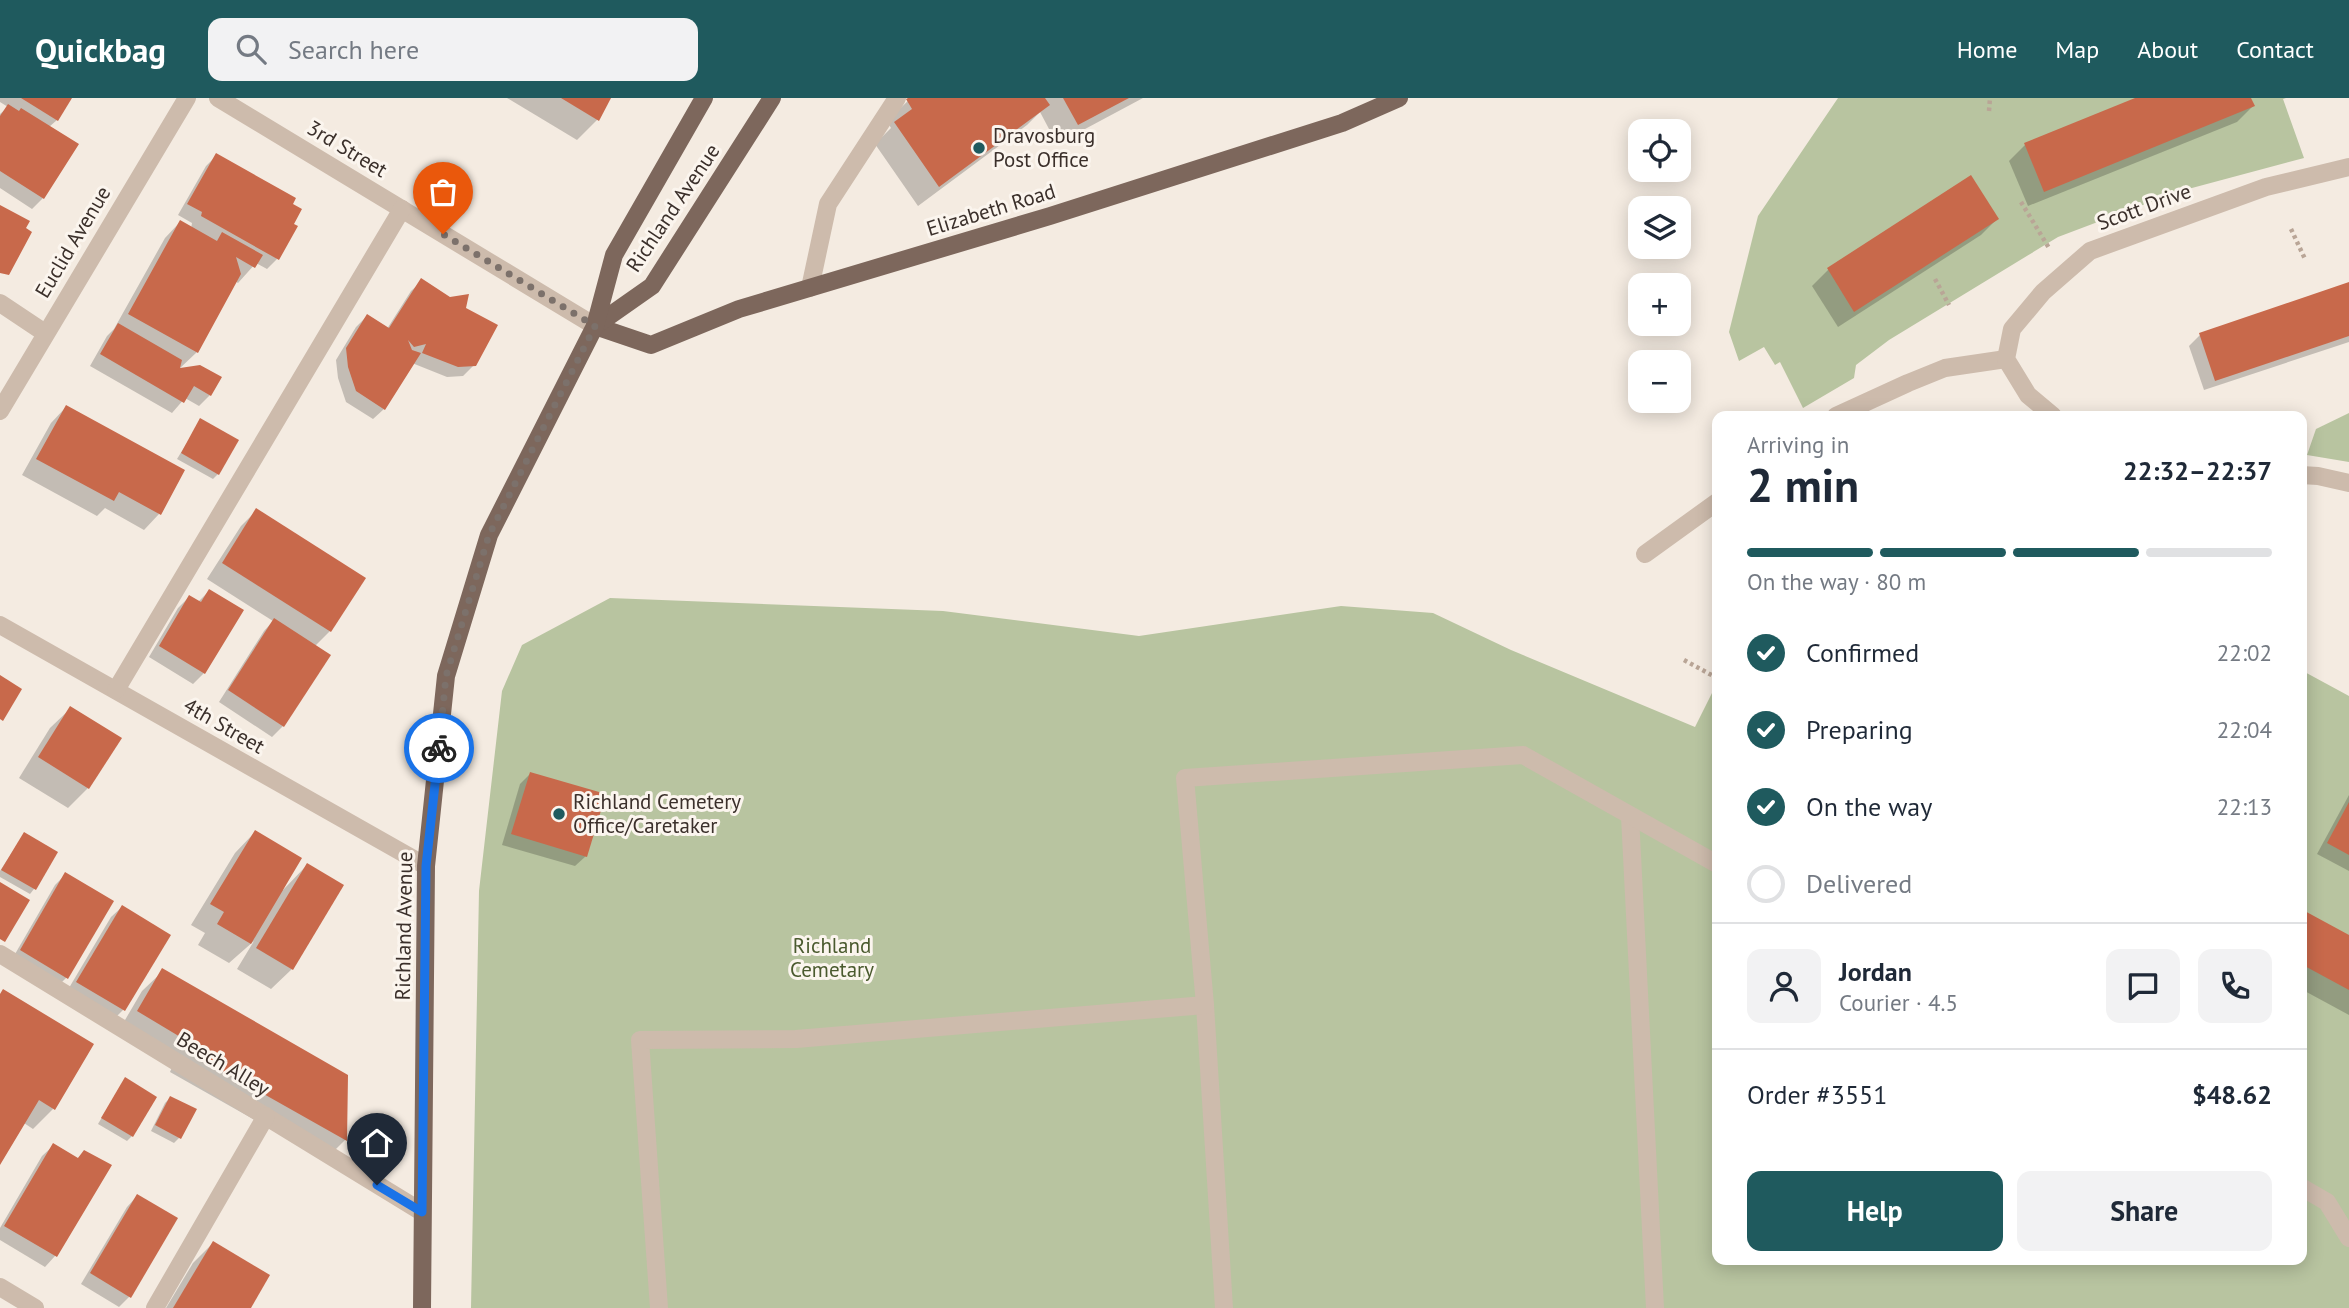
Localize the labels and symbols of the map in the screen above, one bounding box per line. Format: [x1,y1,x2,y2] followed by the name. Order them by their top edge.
[302,114,392,183] street label: 3rd Street
[993,122,1095,173] place label: Dravosburg Post Office
[620,138,725,277] street label: Richland Avenue
[971,140,987,156] marker: Dravosburg Post Office
[413,162,473,234] pin
[923,177,1059,242] street label: Elizabeth Road
[2093,177,2195,236] street label: Scott Drive
[29,181,116,303] street label: Euclid Avenue
[179,692,270,760] street label: 4th Street
[404,713,474,783] courier
[573,788,741,839] place label: Richland Cemetery Office/Caretaker
[551,806,567,822] marker: Richland Cemetery Office/Caretaker
[389,851,418,1001] street label: Richland Avenue
[790,932,874,983] park label: Richland Cemetary
[172,1025,275,1102] street label: Beech Alley
[347,1113,407,1185] pin

